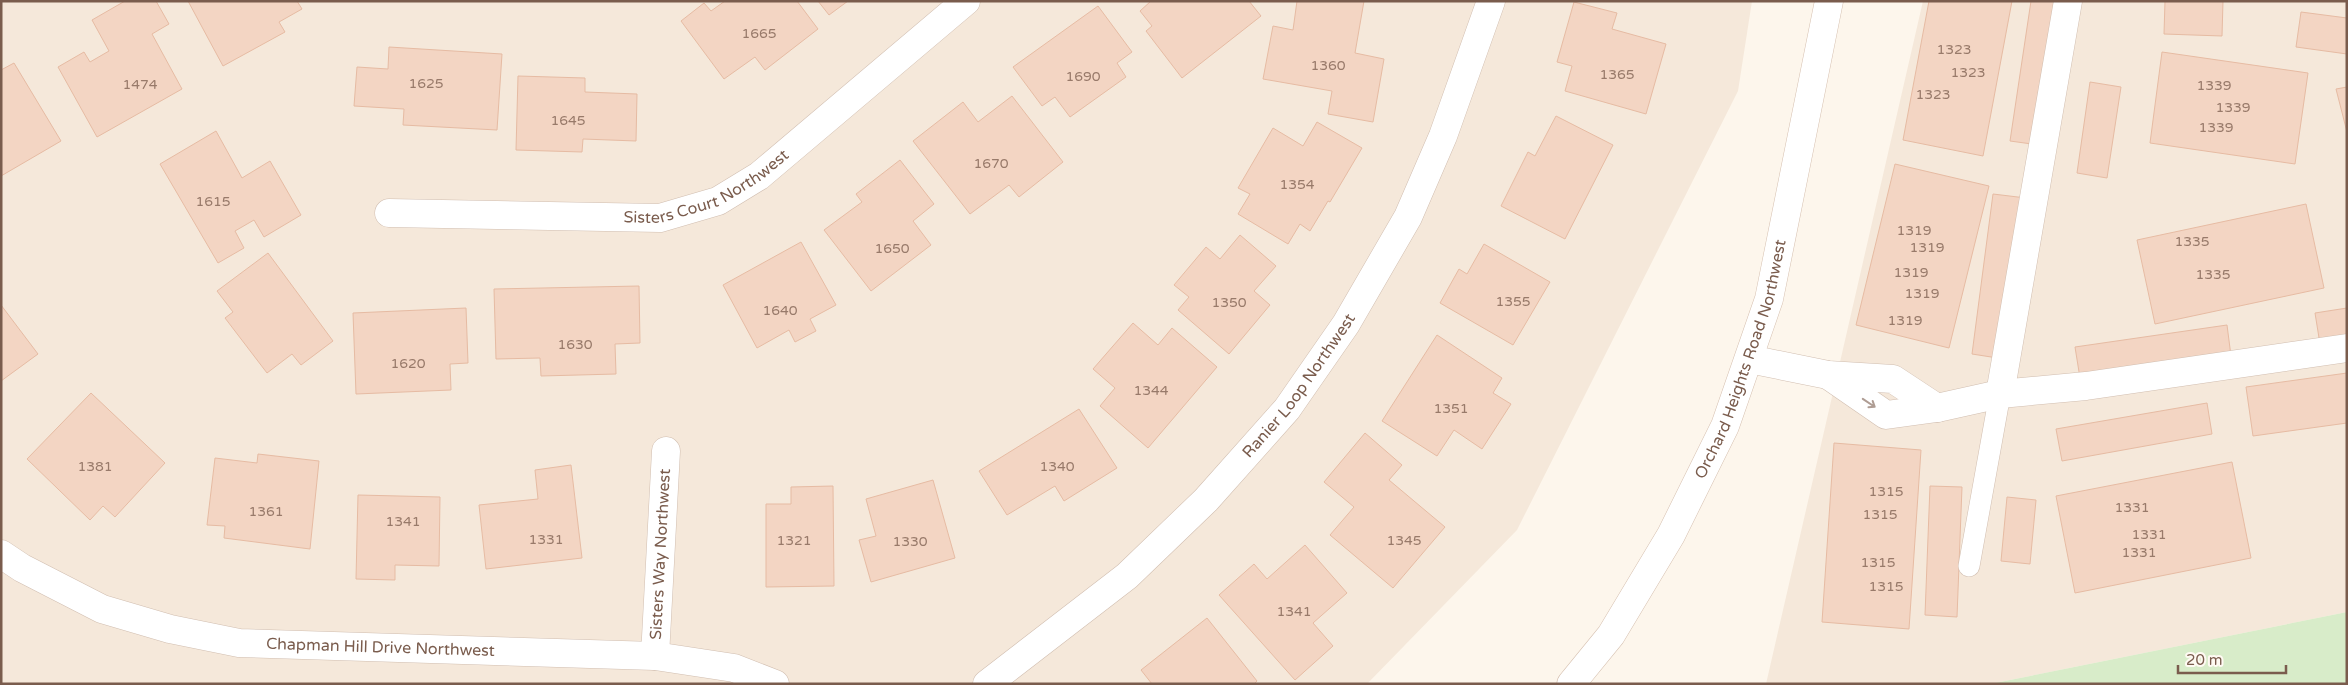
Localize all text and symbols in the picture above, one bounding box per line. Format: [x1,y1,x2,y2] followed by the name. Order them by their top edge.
[741,25,777,42] house number: 1665
[1936,41,1972,58] house number: 1323
[1310,57,1346,74] house number: 1360
[1950,64,1986,81] house number: 1323
[1599,66,1635,83] house number: 1365
[1065,68,1101,85] house number: 1690
[408,75,444,92] house number: 1625
[122,76,158,93] house number: 1474
[2196,77,2232,94] house number: 1339
[1915,86,1951,103] house number: 1323
[2215,99,2251,116] house number: 1339
[550,112,586,129] house number: 1645
[2198,119,2234,136] house number: 1339
[623,145,793,228] street label: Sisters Court Northwest
[973,155,1009,172] house number: 1670
[1279,176,1315,193] house number: 1354
[195,193,231,210] house number: 1615
[1896,222,1932,239] house number: 1319
[2174,233,2210,250] house number: 1335
[1690,238,1791,482] street label: Orchard Heights Road Northwest
[1909,239,1945,256] house number: 1319
[874,240,910,257] house number: 1650
[1893,264,1929,281] house number: 1319
[2195,266,2231,283] house number: 1335
[1904,285,1940,302] house number: 1319
[1495,293,1531,310] house number: 1355
[1211,294,1247,311] house number: 1350
[762,302,798,319] house number: 1640
[1238,310,1360,462] street label: Ranier Loop Northwest
[1887,312,1923,329] house number: 1319
[557,336,593,353] house number: 1630
[390,355,426,372] house number: 1620
[1133,382,1169,399] house number: 1344
[1861,398,1875,408] one-way arrow
[1433,400,1469,417] house number: 1351
[77,458,113,475] house number: 1381
[1039,458,1075,475] house number: 1340
[646,468,675,640] street label: Sisters Way Northwest
[1868,483,1904,500] house number: 1315
[2114,499,2150,516] house number: 1331
[248,503,284,520] house number: 1361
[1862,506,1898,523] house number: 1315
[385,513,421,530] house number: 1341
[2131,526,2167,543] house number: 1331
[528,531,564,548] house number: 1331
[776,532,812,549] house number: 1321
[1386,532,1422,549] house number: 1345
[892,533,928,550] house number: 1330
[2121,544,2157,561] house number: 1331
[1860,554,1896,571] house number: 1315
[1868,578,1904,595] house number: 1315
[1276,603,1312,620] house number: 1341
[266,634,495,661] street label: Chapman Hill Drive Northwest
[2178,642,2286,674] scale bar
[2186,651,2223,669] text: 20 m

